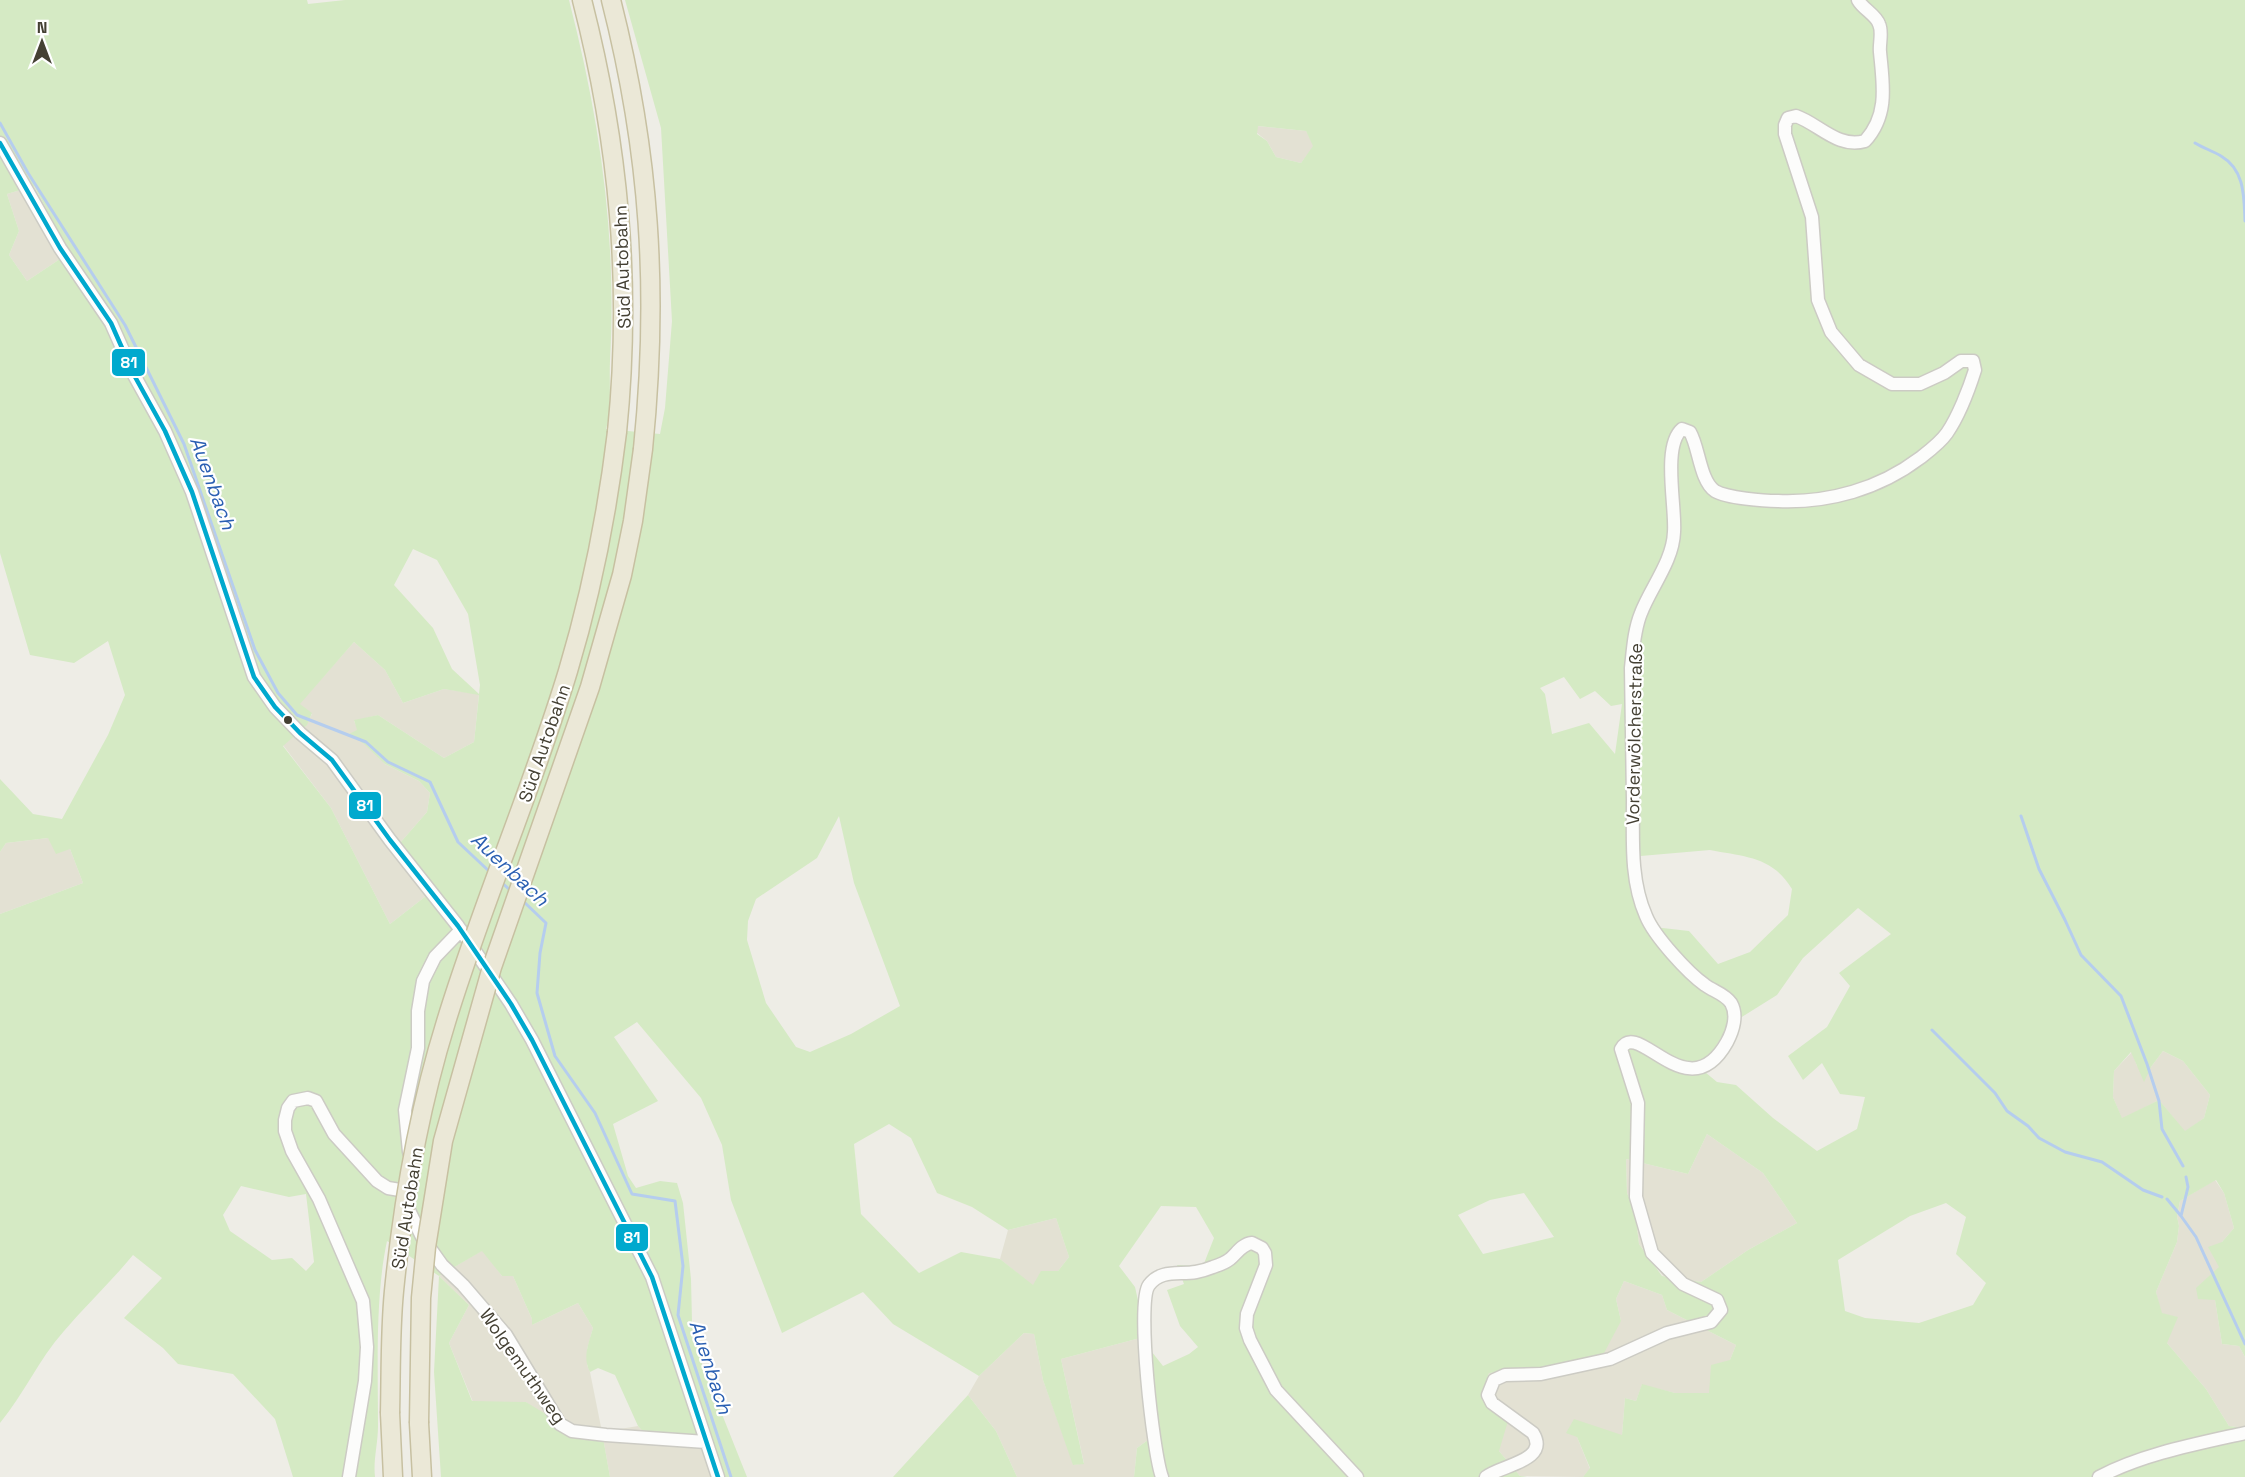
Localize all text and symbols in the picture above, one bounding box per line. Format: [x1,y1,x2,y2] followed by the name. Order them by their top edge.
[12,12,72,72] north arrow
[37,17,47,38] text: N
[608,205,636,329] street label: Süd Autobahn
[111,348,146,377] line badge: 81
[121,352,137,373] text: 81
[184,433,242,534] water label: Auenbach
[1621,643,1647,825] street label: Vorderwölcherstraße
[513,681,575,805] street label: Süd Autobahn
[282,714,294,726] unlabelled marker
[348,791,382,820] line badge: 81
[357,795,373,816] text: 81
[466,826,555,912] water label: Auenbach
[386,1145,428,1271] street label: Süd Autobahn
[615,1223,649,1252] line badge: 81
[624,1227,640,1248] text: 81
[475,1304,571,1428] street label: Wolgemuthweg
[684,1317,739,1418] water label: Auenbach

